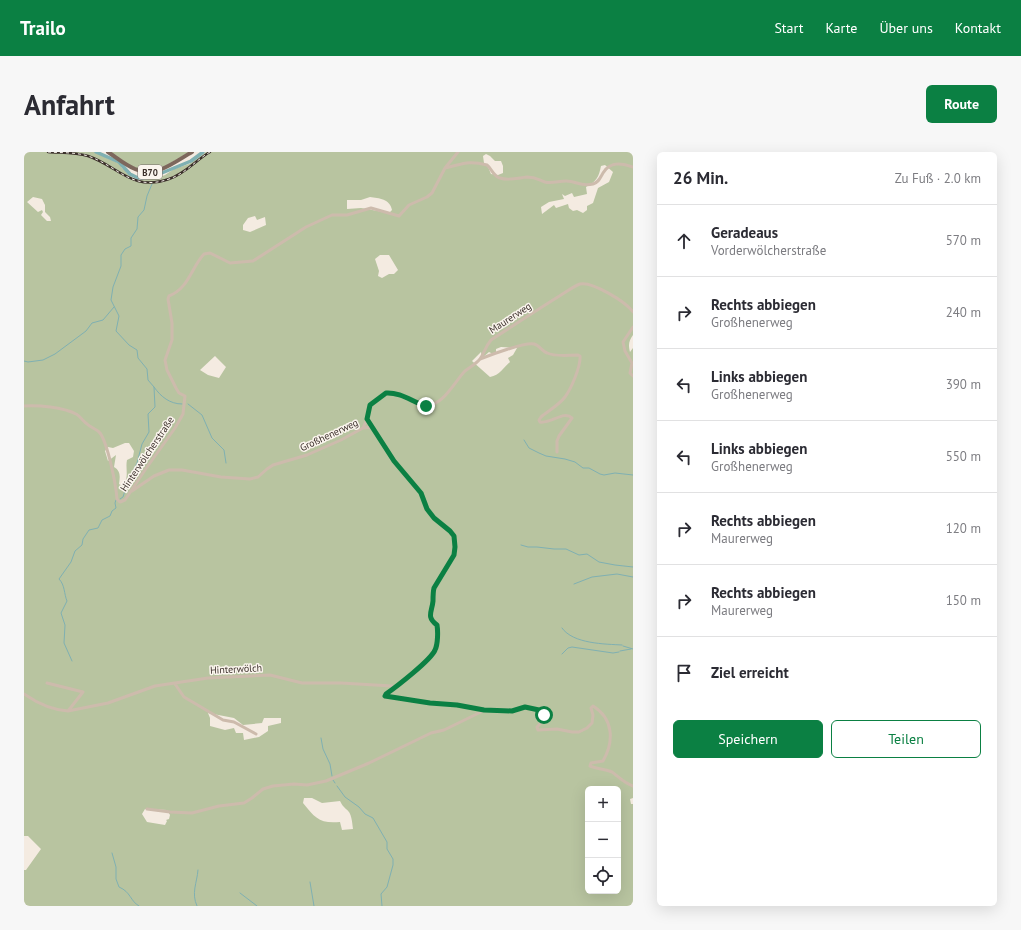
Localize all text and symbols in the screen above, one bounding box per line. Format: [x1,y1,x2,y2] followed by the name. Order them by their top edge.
[20,16,66,40] text: Trailo
[774,19,803,37] text: Start
[825,19,857,37] text: Karte
[879,19,933,37] text: Über uns
[955,19,1001,37] text: Kontakt
[926,85,997,123] button: Route
[24,86,115,123] text: Anfahrt
[138,165,162,179] road number: B70
[673,167,728,189] text: 26 Min.
[895,170,981,187] text: Zu Fuß · 2.0 km
[711,223,778,242] text: Geradeaus
[673,230,695,252] icon: ahead
[946,232,981,249] text: 570 m
[711,242,826,259] text: Vorderwölcherstraße
[711,295,816,314] text: Rechts abbiegen
[486,300,534,336] street label: Maurerweg
[673,302,695,324] icon: right
[946,304,981,321] text: 240 m
[711,314,793,331] text: Großhenerweg
[711,367,807,386] text: Links abbiegen
[673,374,695,396] icon: left
[946,376,981,393] text: 390 m
[711,386,793,403] text: Großhenerweg
[417,397,435,415] route end
[117,414,177,494] street label: Hinterwölcherstraße
[298,416,360,454] street label: Großhenerweg
[711,439,807,458] text: Links abbiegen
[673,446,695,468] icon: left
[946,448,981,465] text: 550 m
[711,458,793,475] text: Großhenerweg
[711,511,816,530] text: Rechts abbiegen
[673,518,695,540] icon: right
[946,520,981,537] text: 120 m
[711,530,773,547] text: Maurerweg
[711,583,816,602] text: Rechts abbiegen
[673,590,695,612] icon: right
[946,592,981,609] text: 150 m
[711,602,773,619] text: Maurerweg
[210,661,262,677] street label: Hinterwölch
[673,662,695,684] icon: arrive
[711,663,789,682] text: Ziel erreicht
[535,706,553,724] route start
[673,720,823,758] button: Speichern
[831,720,981,758] button: Teilen
[585,786,621,894] map controls
[585,786,621,822] button: +
[585,822,621,858] button: −
[585,858,621,894] button: locate

